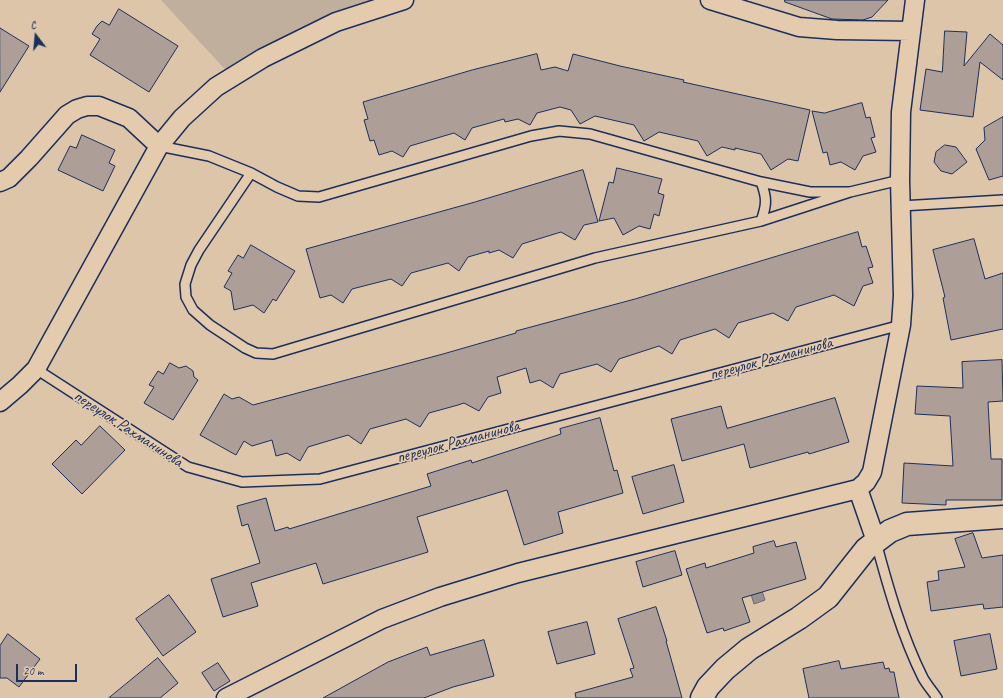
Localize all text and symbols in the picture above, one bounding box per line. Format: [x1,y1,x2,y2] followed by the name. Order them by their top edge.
[16,16,56,56] north arrow
[28,17,37,32] text: С
[707,333,835,385] street label: переулок Рахманинова
[70,386,186,472] street label: переулок Рахманинова
[394,416,522,468] street label: переулок Рахманинова
[18,656,79,682] scale bar
[23,663,43,679] text: 20 m

